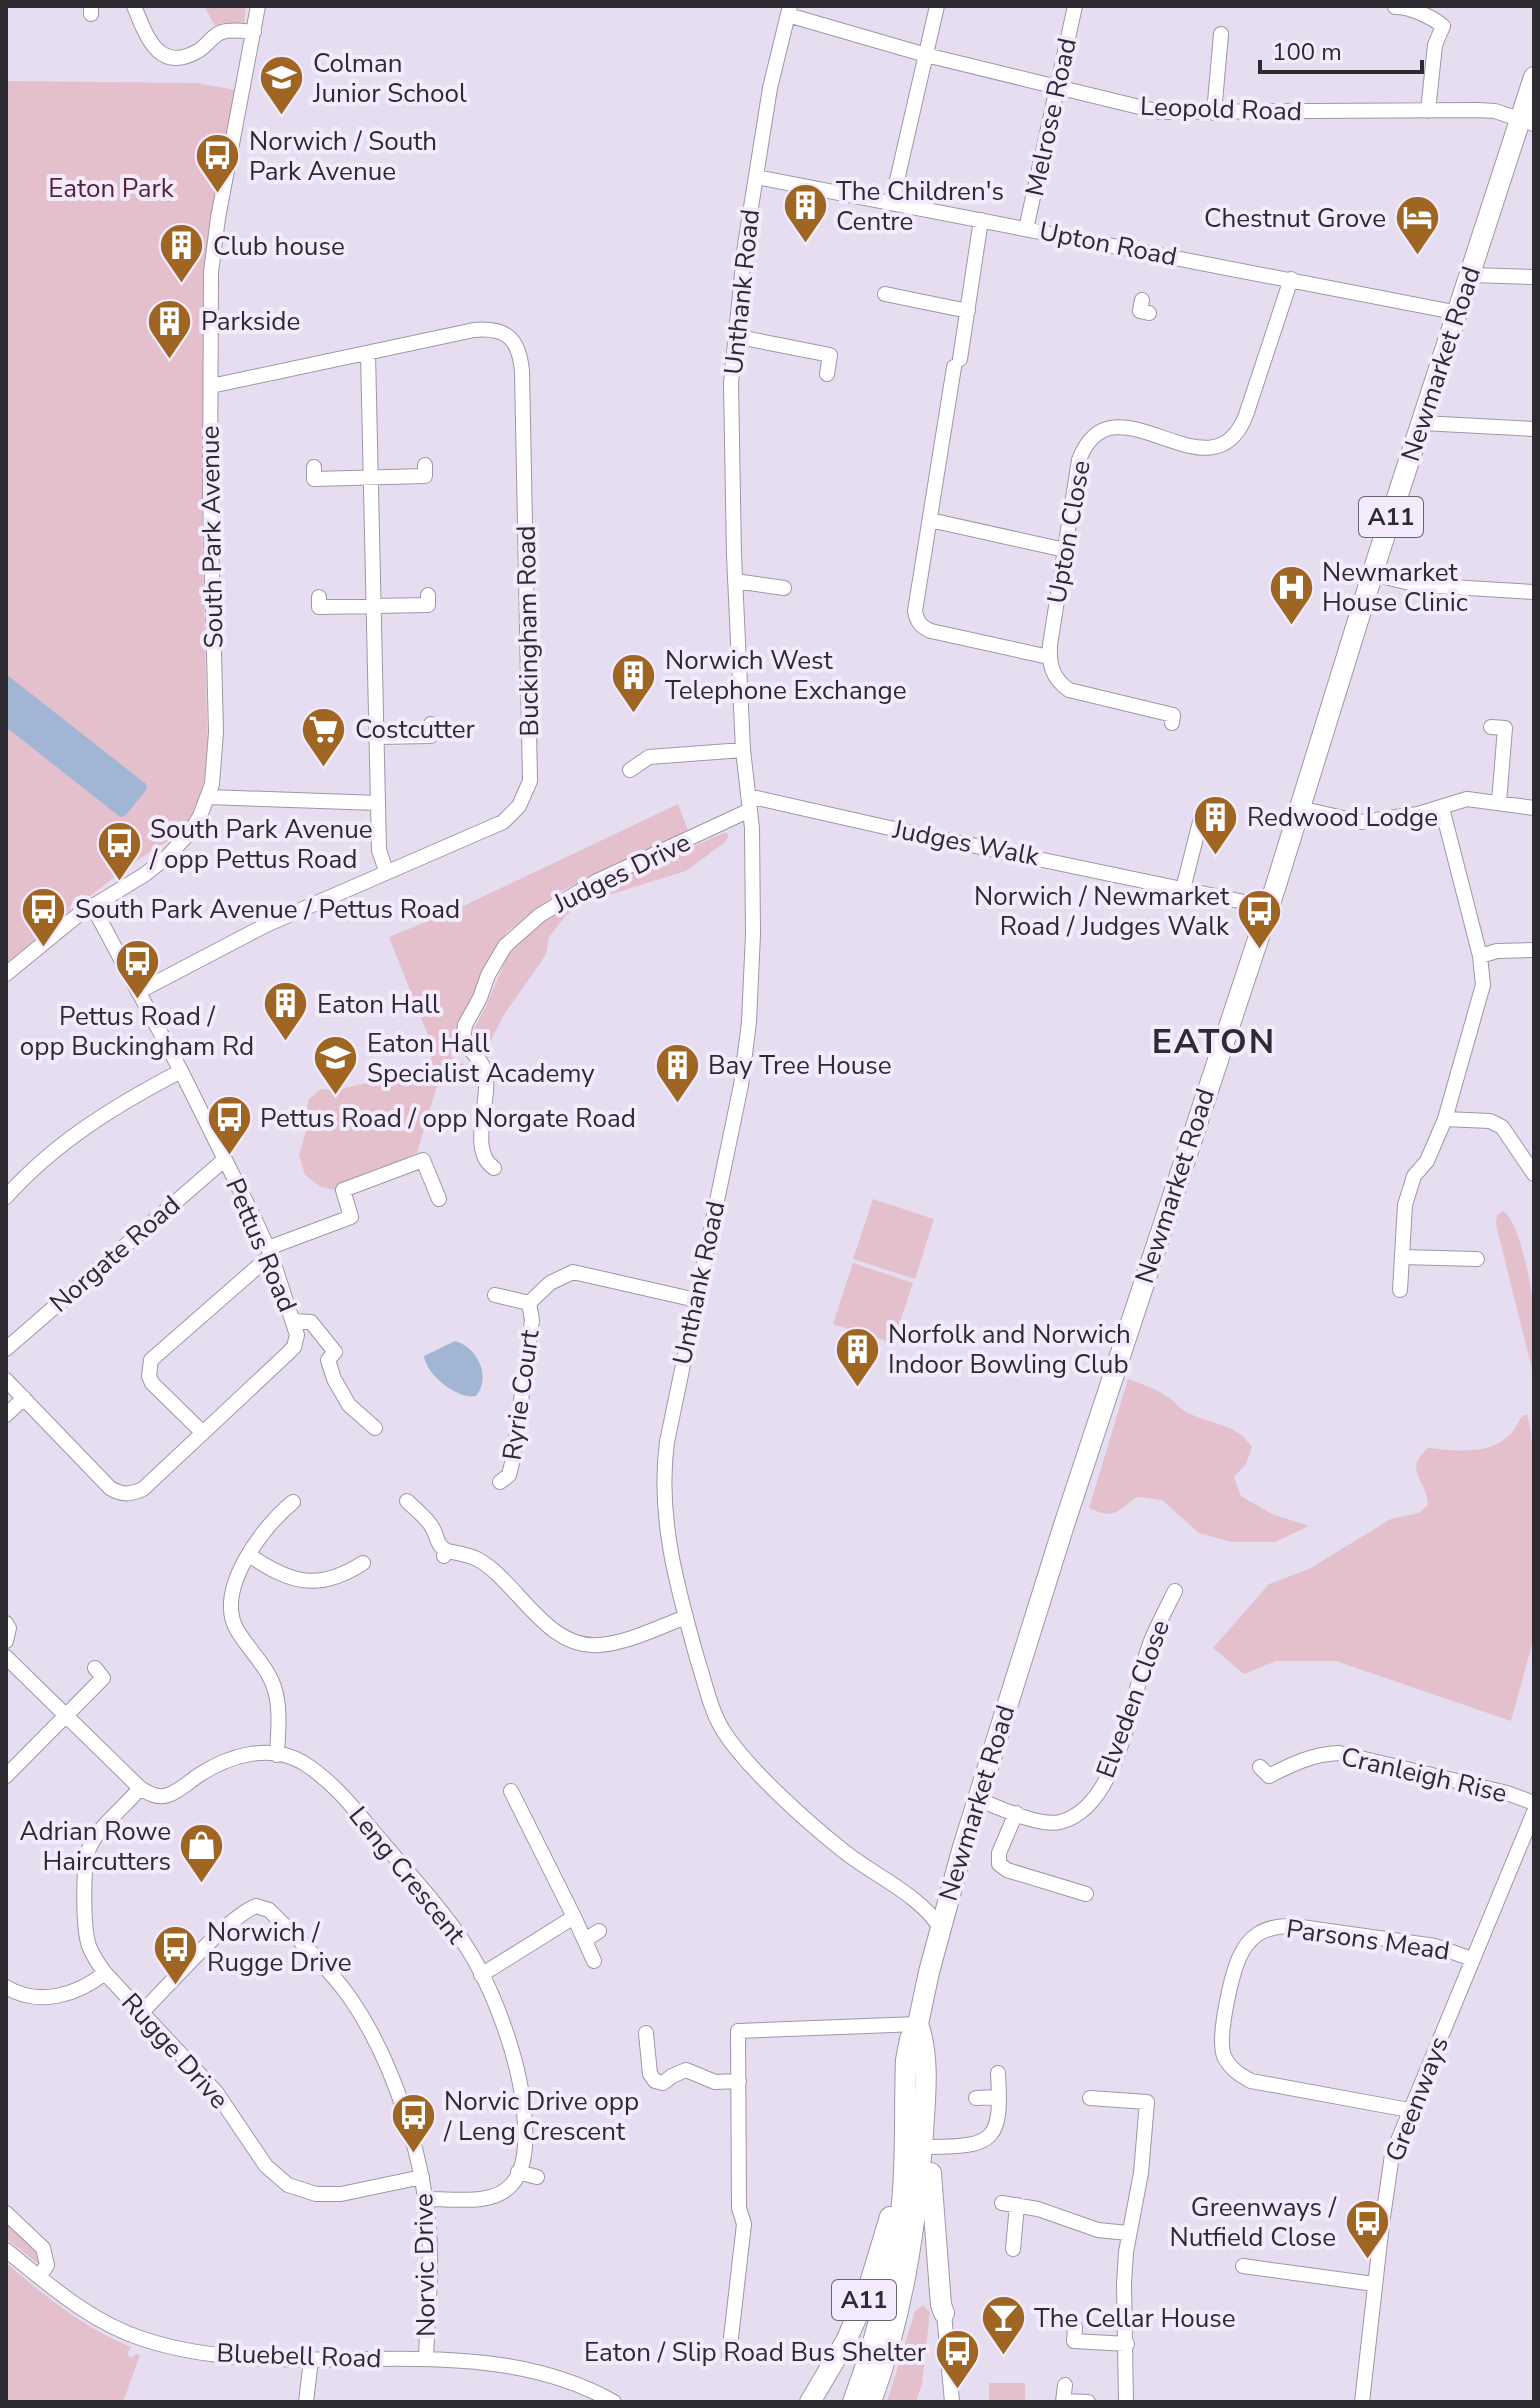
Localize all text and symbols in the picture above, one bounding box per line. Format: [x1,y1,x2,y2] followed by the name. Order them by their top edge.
[1260,24,1422,74] scale bar
[1017,35,1085,199] street label: Melrose Road
[1272,36,1342,68] text: 100 m
[312,46,467,111] place label: Colman Junior School
[258,54,306,117] school or university icon: Colman Junior School
[1140,89,1302,129] street label: Leopold Road
[249,124,437,189] place label: Norwich / South Park Avenue
[194,132,242,195] bus stop icon: Norwich / South Park Avenue
[48,171,175,206] park label: Eaton Park
[836,174,1004,239] place label: The Children's Centre
[781,182,829,245] building icon: The Children's Centre
[1393,194,1441,257] hotel icon: Chestnut Grove
[1204,201,1386,236] place label: Chestnut Grove
[716,207,768,377] street label: Unthank Road
[1036,214,1180,274] street label: Upton Road
[158,222,206,285] building icon: Club house
[213,229,345,264] place label: Club house
[1393,262,1489,466] street label: Newmarket Road
[146,297,194,360] building icon: Parkside
[201,304,300,339] place label: Parkside
[193,425,231,649] street label: South Park Avenue
[1039,458,1099,606] street label: Upton Close
[1359,497,1423,537] road number: A11
[509,525,547,737] street label: Buckingham Road
[1322,555,1468,620] place label: Newmarket House Clinic
[1267,563,1315,626] hospital icon: Newmarket House Clinic
[665,643,907,708] place label: Norwich West Telephone Exchange
[610,651,658,714] building icon: Norwich West Telephone Exchange
[300,705,348,768] supermarket icon: Costcutter
[355,712,476,747] place label: Costcutter
[1192,793,1240,856] building icon: Redwood Lodge
[1247,800,1438,835] place label: Redwood Lodge
[149,812,373,877] place label: South Park Avenue / opp Pettus Road
[889,812,1043,874] street label: Judges Walk
[95,820,143,883] bus stop icon: South Park Avenue / opp Pettus Road
[547,825,696,922] street label: Judges Drive
[974,879,1230,944] place label: Norwich / Newmarket Road / Judges Walk
[20,885,68,948] bus stop icon: South Park Avenue / Pettus Road
[1236,887,1284,950] bus stop icon: Norwich / Newmarket Road / Judges Walk
[75,892,460,927] place label: South Park Avenue / Pettus Road
[113,937,161,1000] bus stop icon: Pettus Road / opp Buckingham Rd
[262,980,310,1043] building icon: Eaton Hall
[317,987,440,1022] place label: Eaton Hall
[20,999,254,1064] place label: Pettus Road / opp Buckingham Rd
[1152,1019,1276,1065] district label: EATON
[367,1026,595,1091] place label: Eaton Hall Specialist Academy
[312,1034,360,1097] school or university icon: Eaton Hall Specialist Academy
[653,1041,701,1104] building icon: Bay Tree House
[708,1048,892,1083] place label: Bay Tree House
[1127,1084,1223,1288] street label: Newmarket Road
[205,1094,253,1157] bus stop icon: Pettus Road / opp Norgate Road
[260,1101,636,1136] place label: Pettus Road / opp Norgate Road
[217,1173,305,1317] street label: Pettus Road
[42,1188,188,1320] street label: Norgate Road
[665,1198,733,1368] street label: Unthank Road
[888,1317,1131,1382] place label: Norfolk and Norwich Indoor Bowling Club
[833,1325,881,1388] building icon: Norfolk and Norwich Indoor Bowling Club
[495,1327,548,1462] street label: Ryrie Court
[1088,1615,1178,1783] street label: Elveden Close
[931,1701,1023,1905] street label: Newmarket Road
[1338,1739,1510,1811] street label: Cranleigh Rise
[341,1799,474,1952] street label: Leng Crescent
[20,1814,171,1879] place label: Adrian Rowe Haircutters
[178,1822,226,1885] shop icon: Adrian Rowe Haircutters
[1284,1911,1452,1969] street label: Parsons Mead
[207,1915,352,1980] place label: Norwich / Rugge Drive
[152,1923,200,1986] bus stop icon: Norwich / Rugge Drive
[114,1986,236,2116] street label: Rugge Drive
[1377,2031,1457,2167] street label: Greenways
[443,2084,639,2149] place label: Norvic Drive opp / Leng Crescent
[389,2092,437,2155] bus stop icon: Norvic Drive opp / Leng Crescent
[1169,2190,1337,2255] place label: Greenways / Nutfield Close
[406,2193,444,2337] street label: Norvic Drive
[1343,2198,1391,2261] bus stop icon: Greenways / Nutfield Close
[832,2280,896,2320] road number: A11
[979,2294,1027,2357] bar icon: The Cellar House
[1034,2301,1236,2336] place label: The Cellar House
[933,2328,981,2391] bus stop icon: Eaton / Slip Road Bus Shelter
[584,2335,927,2370] place label: Eaton / Slip Road Bus Shelter
[216,2336,382,2376] street label: Bluebell Road

